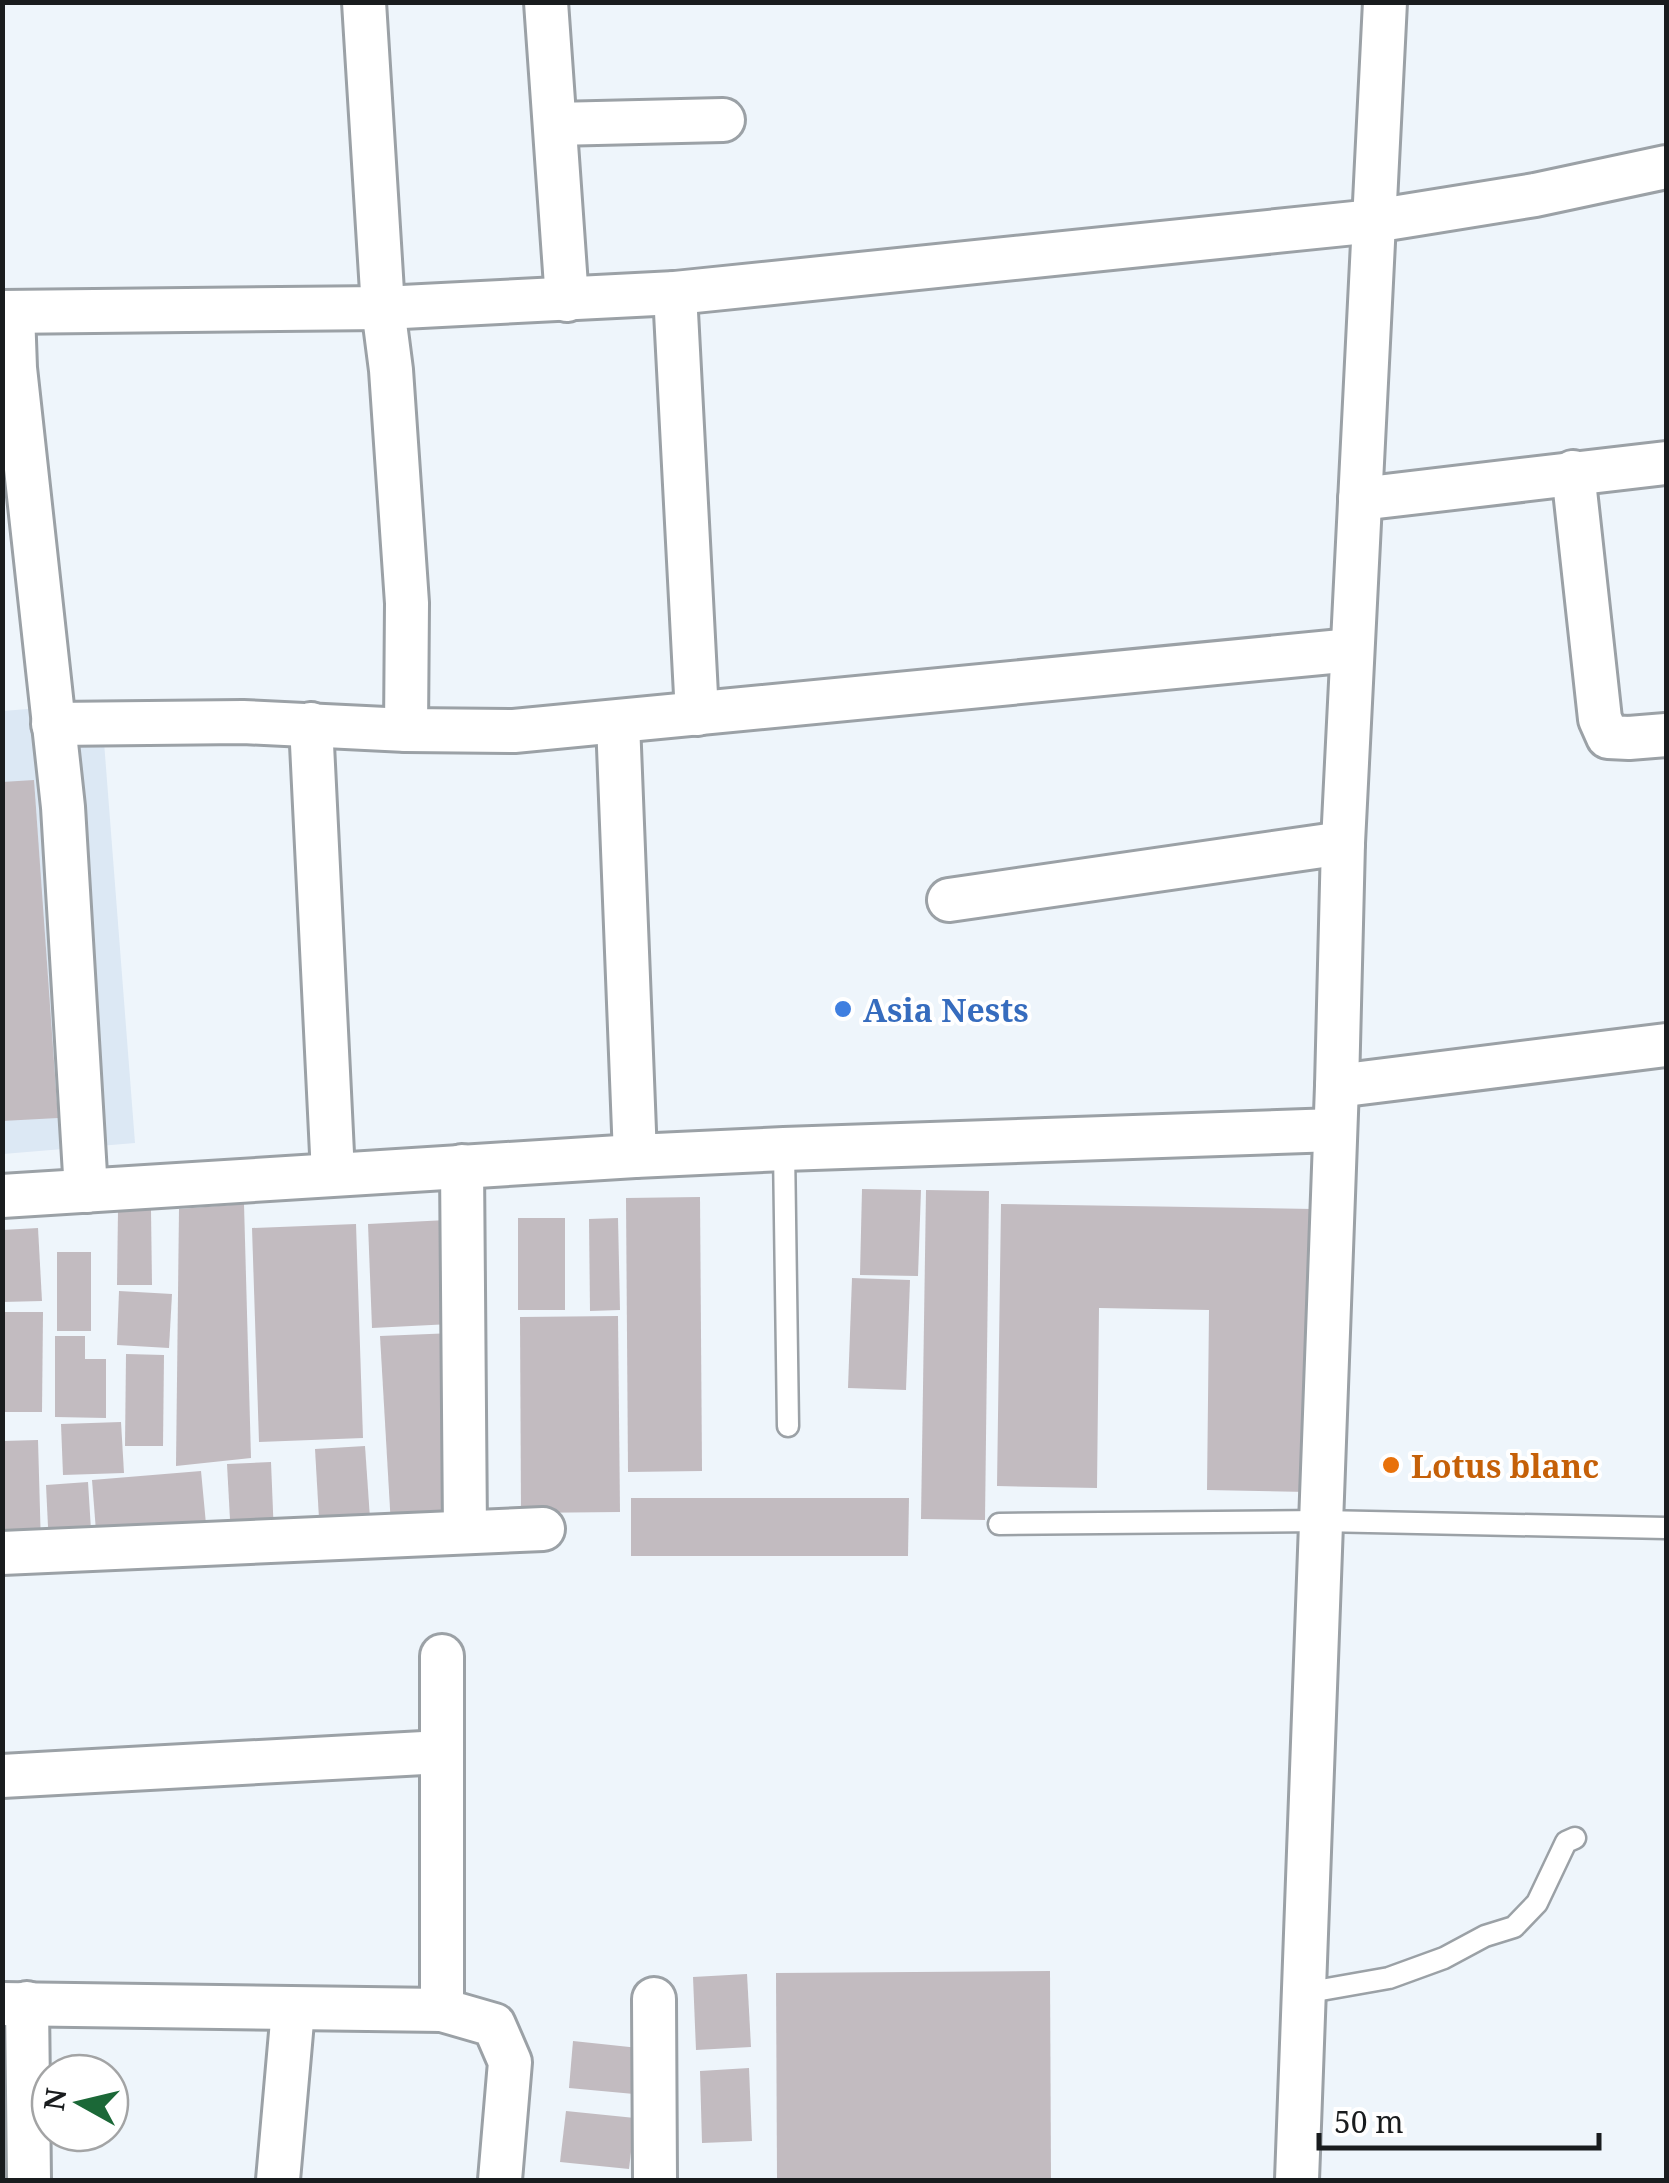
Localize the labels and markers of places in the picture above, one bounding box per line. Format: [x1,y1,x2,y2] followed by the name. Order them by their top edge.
[863,988,1029,1031] place label: Asia Nests
[832,998,854,1020] marker: Asia Nests
[1411,1444,1599,1487] place label: Lotus blanc
[1380,1454,1402,1476] marker: Lotus blanc

